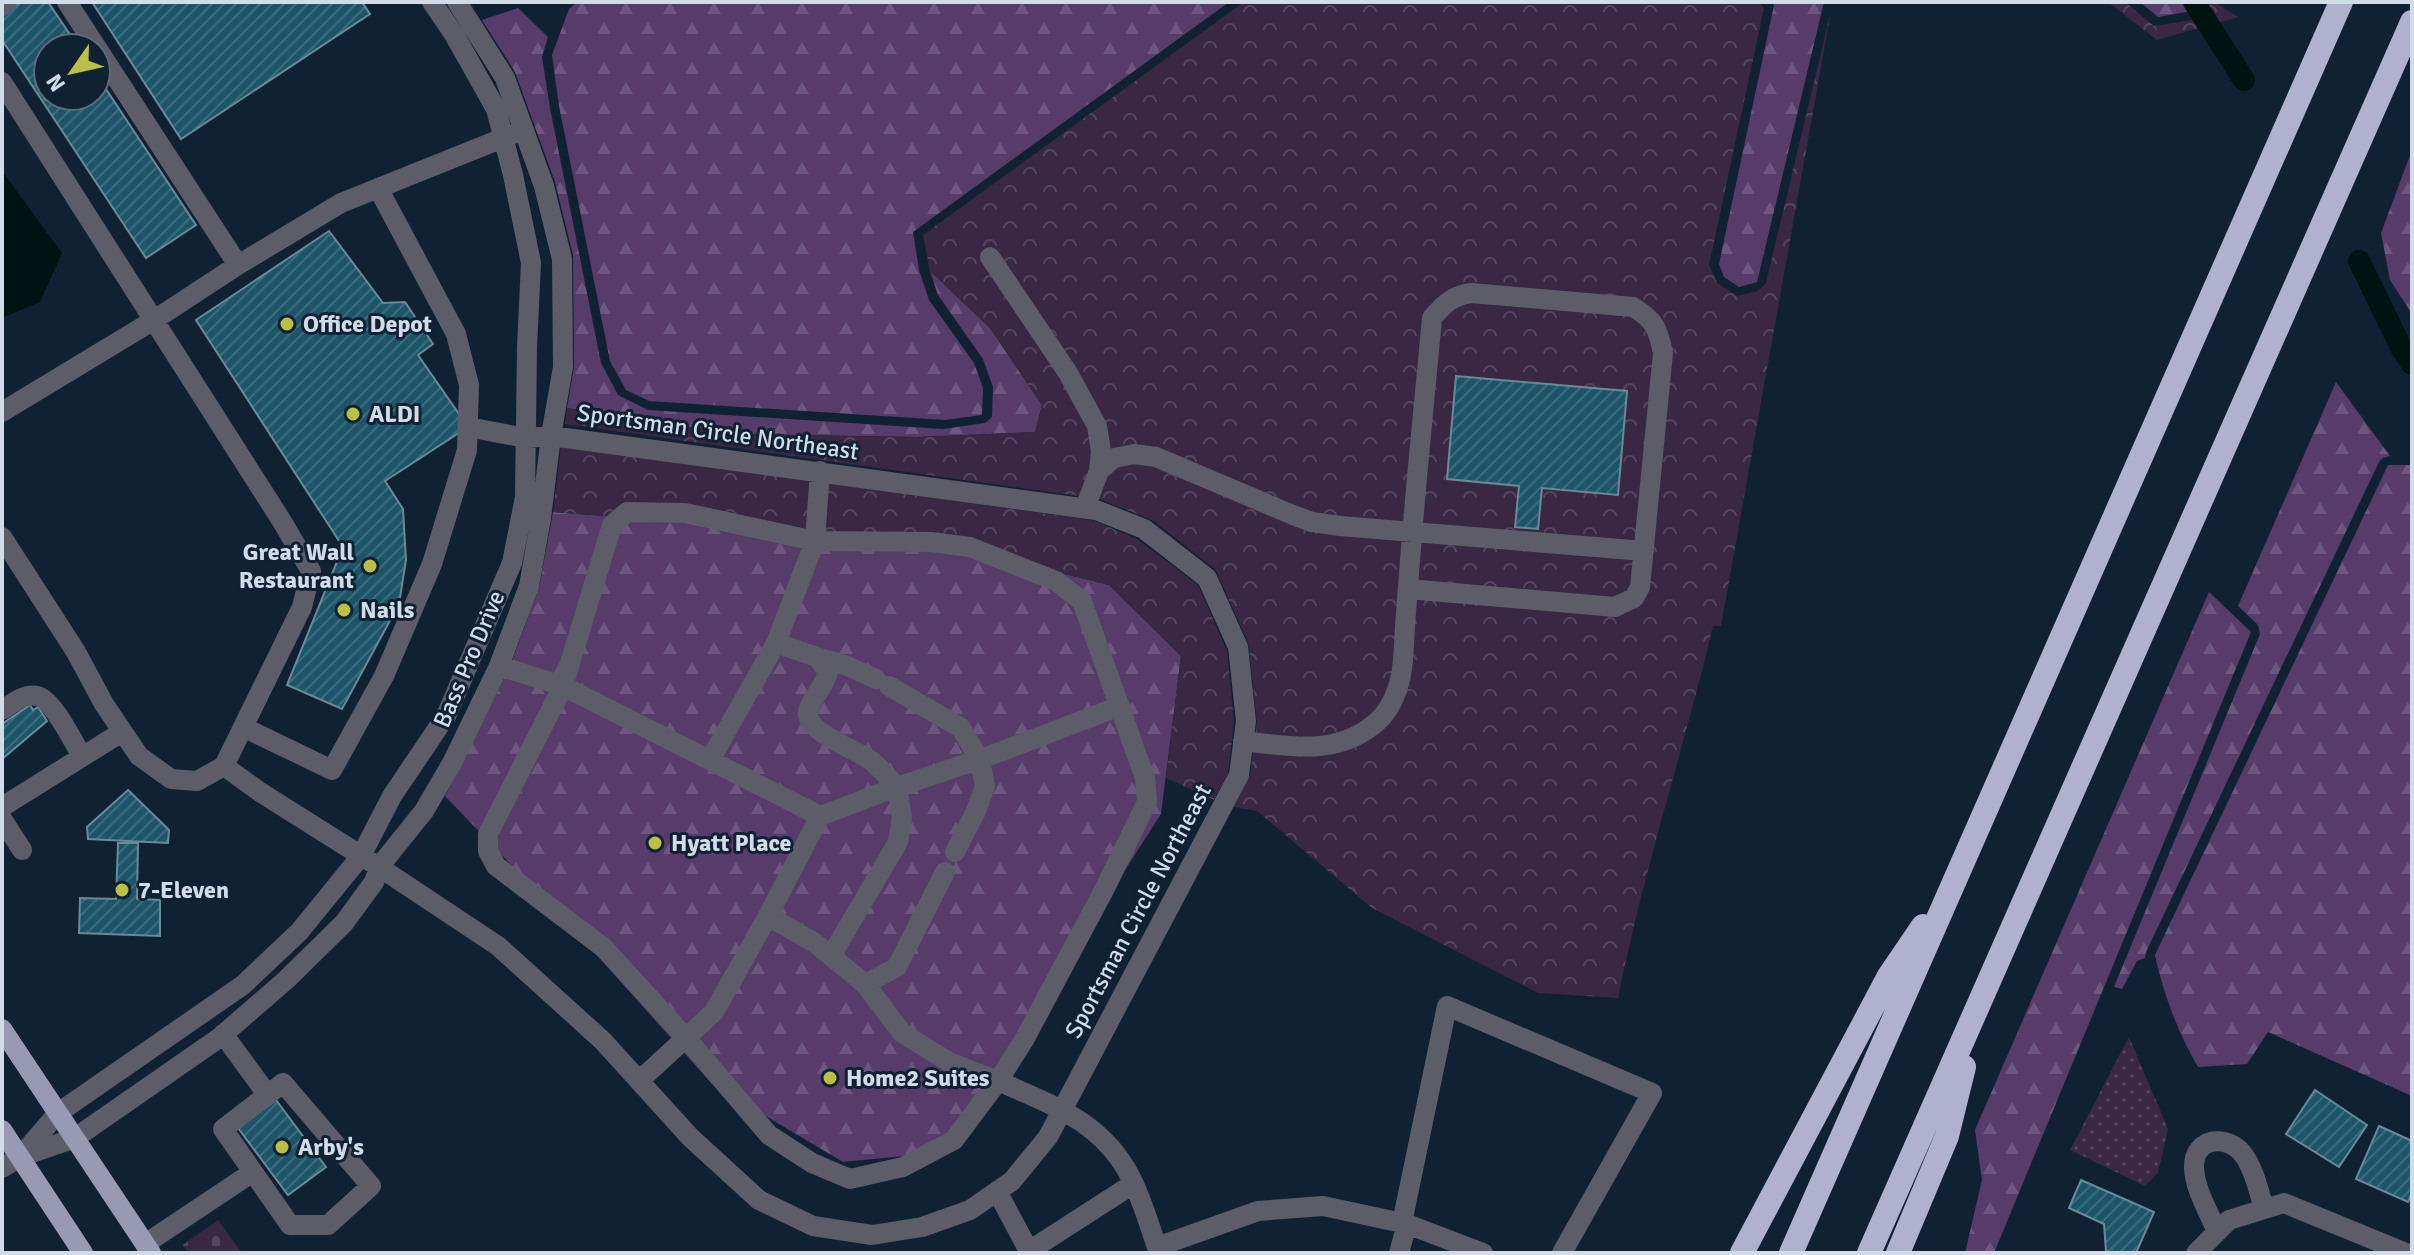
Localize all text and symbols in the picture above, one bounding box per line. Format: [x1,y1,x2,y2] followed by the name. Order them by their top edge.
[32,32,112,112] north arrow
[40,69,71,97] text: N
[303,309,432,339] place label: Office Depot
[278,315,296,333] marker: Office Depot
[575,397,861,467] street label: Sportsman Circle Northeast
[369,399,420,429] place label: ALDI
[344,405,362,423] marker: ALDI
[239,537,354,595] place label: Great Wall Restaurant
[361,557,379,575] marker: Great Wall Restaurant
[427,586,511,732] street label: Bass Pro Drive
[360,595,415,625] place label: Nails
[335,601,353,619] marker: Nails
[1058,779,1218,1043] street label: Sportsman Circle Northeast
[671,828,792,858] place label: Hyatt Place
[646,834,664,852] marker: Hyatt Place
[138,875,229,905] place label: 7-Eleven
[113,881,131,899] marker: 7-Eleven
[846,1063,990,1093] place label: Home2 Suites
[821,1069,839,1087] marker: Home2 Suites
[298,1132,364,1162] place label: Arby's
[273,1138,291,1156] marker: Arby's

